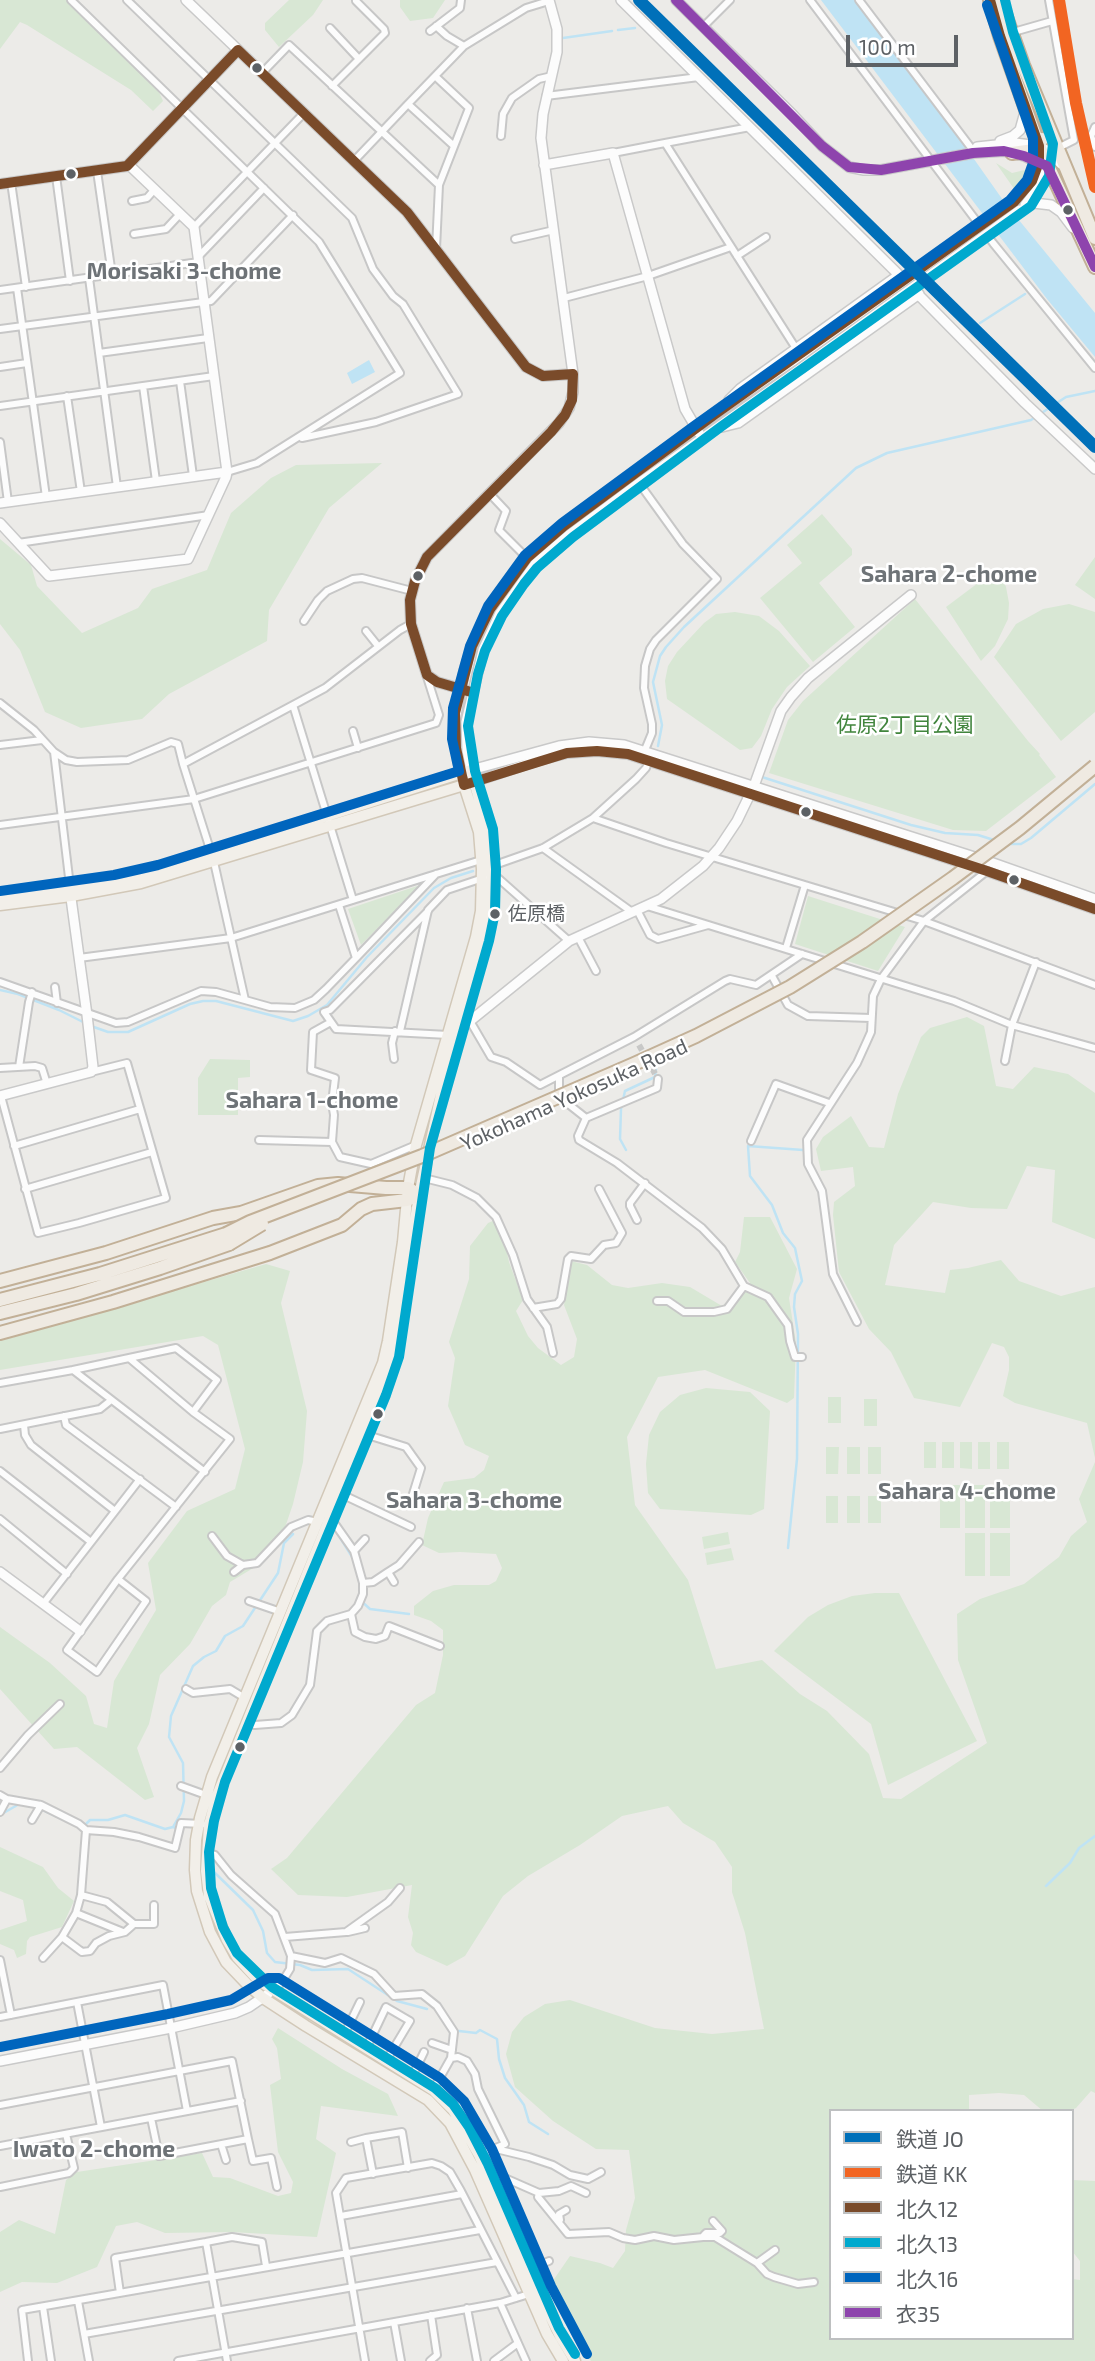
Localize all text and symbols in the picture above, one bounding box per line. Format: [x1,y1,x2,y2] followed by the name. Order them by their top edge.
[850,21,962,65] scale bar
[859,34,916,59] text: 100 m
[250,61,264,75] unlabelled marker
[64,167,78,181] unlabelled marker
[1061,203,1075,217] unlabelled marker
[86,257,282,285] district label: Morisaki 3-chome
[861,560,1037,588] district label: Sahara 2-chome
[411,569,425,583] unlabelled marker
[836,712,974,738] park label: 佐原2丁目公園
[799,805,813,819] unlabelled marker
[1007,873,1021,887] unlabelled marker
[508,903,565,925] place label: 佐原橋
[488,907,502,921] marker: 佐原橋
[457,1033,691,1157] street label: Yokohama Yokosuka Road
[225,1086,399,1114] district label: Sahara 1-chome
[371,1407,385,1421] unlabelled marker
[878,1477,1056,1505] district label: Sahara 4-chome
[386,1486,562,1514] district label: Sahara 3-chome
[233,1740,247,1754] unlabelled marker
[829,2109,1074,2340] legend
[896,2126,964,2151] text: 鉄道 JO
[13,2135,175,2163] district label: Iwato 2-chome
[896,2161,968,2186] text: 鉄道 KK
[896,2196,958,2221] text: 北久12
[896,2231,958,2256] text: 北久13
[896,2266,958,2291] text: 北久16
[896,2301,940,2326] text: 衣35

